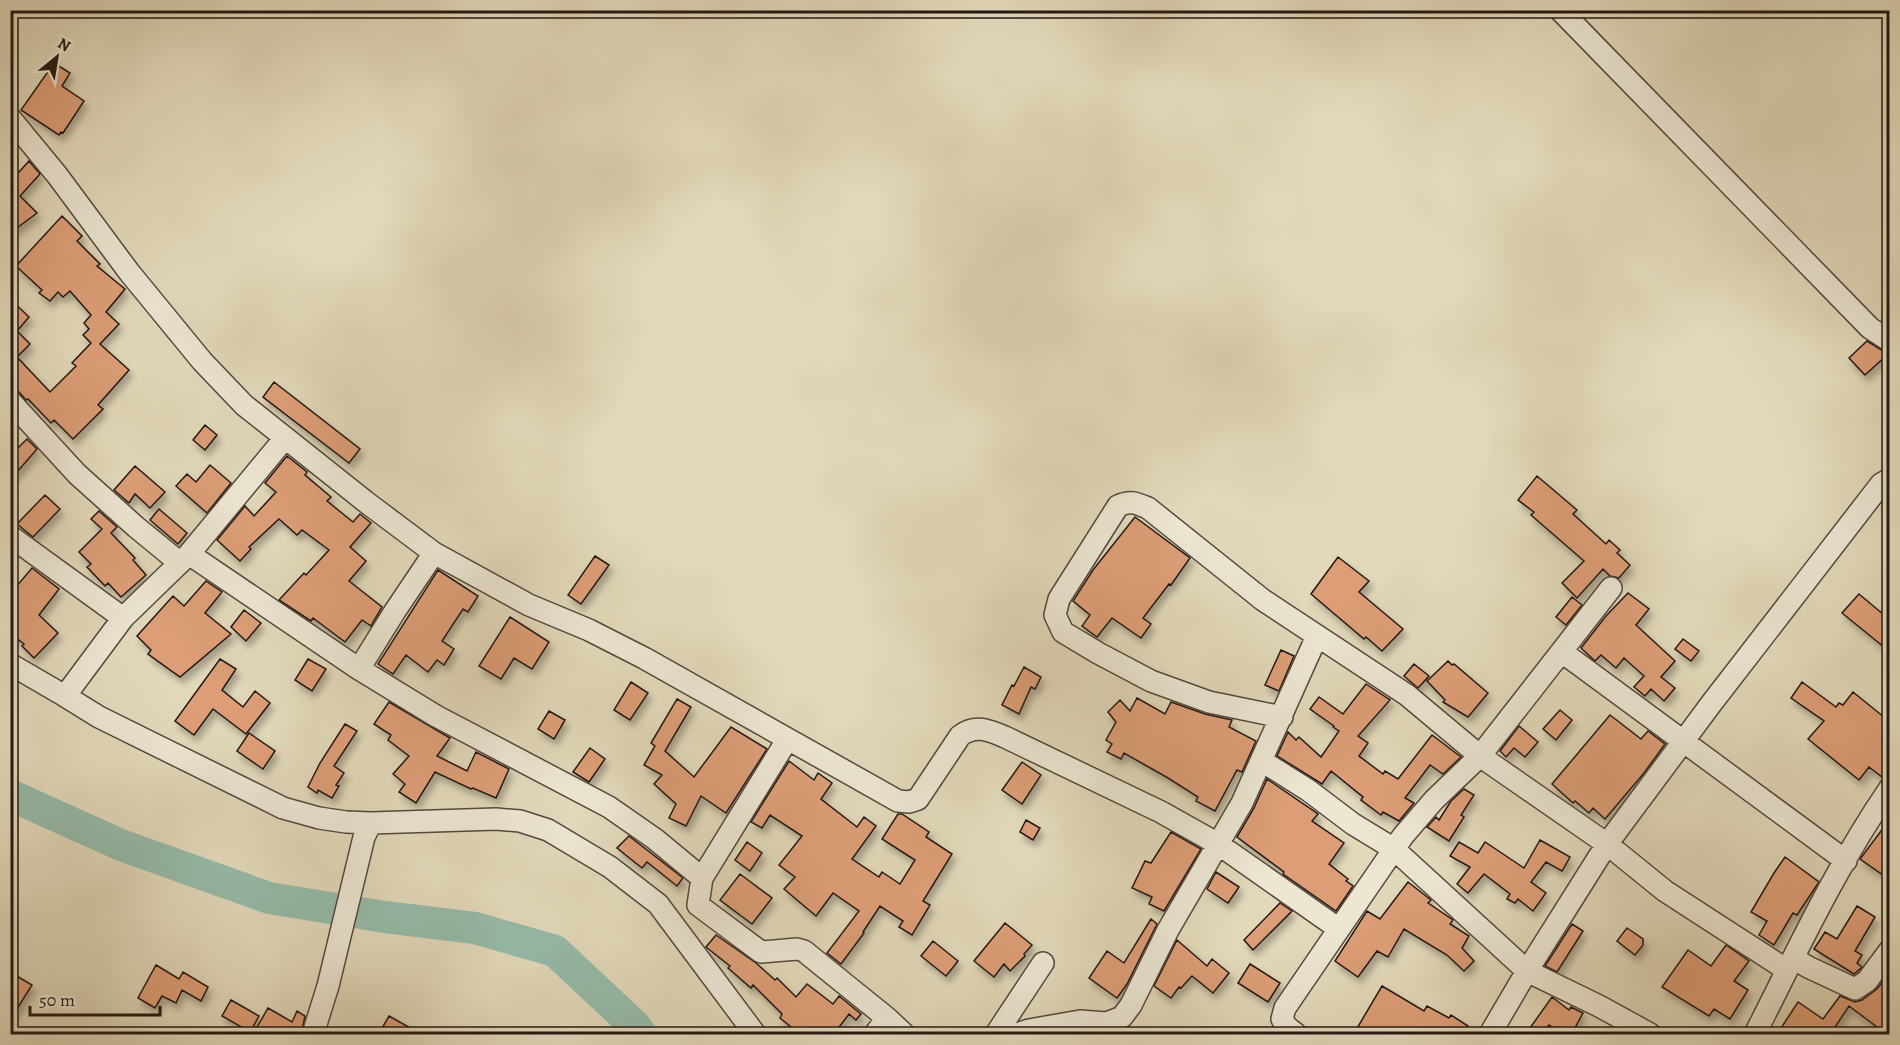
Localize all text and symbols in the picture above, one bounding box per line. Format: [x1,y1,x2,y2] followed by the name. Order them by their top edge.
[27,27,87,87] north arrow
[53,32,75,57] text: N
[30,979,160,1017] scale bar
[39,988,75,1012] text: 50 m

